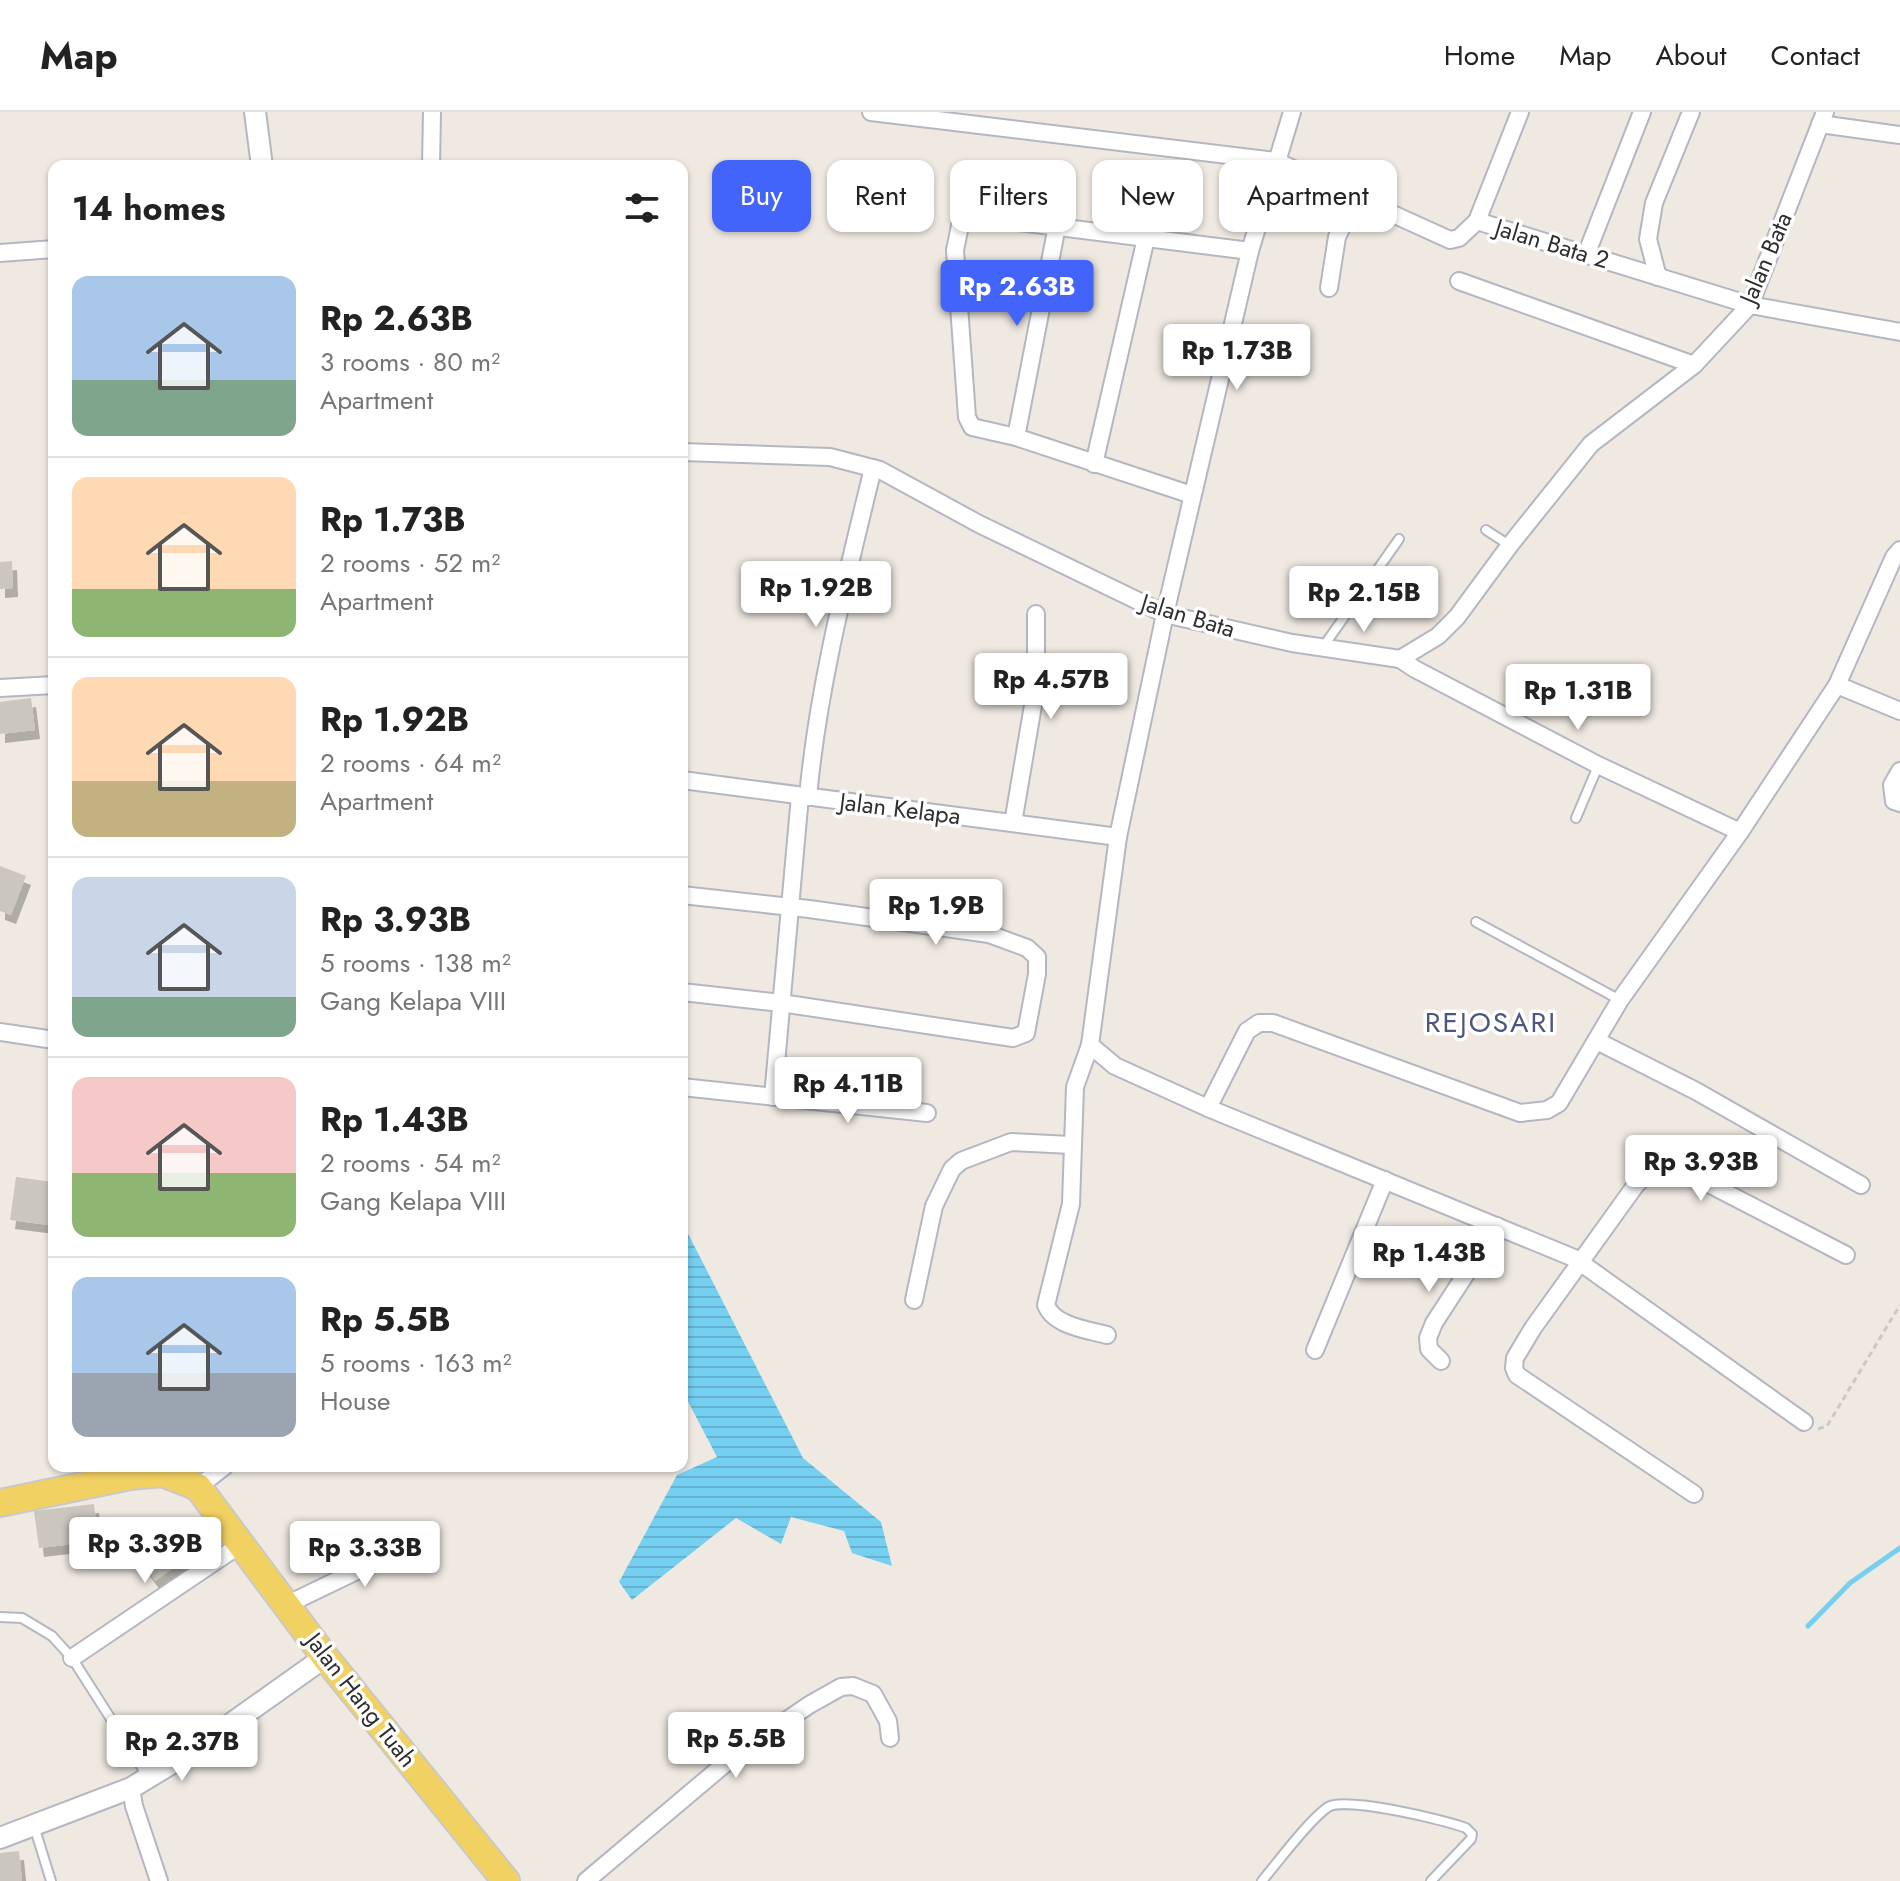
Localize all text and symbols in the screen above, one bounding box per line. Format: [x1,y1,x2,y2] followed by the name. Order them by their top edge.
[40,28,118,83] text: Map
[1444,35,1515,76] text: Home
[1559,35,1611,76] text: Map
[1655,35,1727,76] text: About
[1771,35,1860,76] text: Contact
[712,160,811,232] chip: Buy
[827,160,934,232] chip: Rent
[950,160,1076,232] chip: Filters
[1092,160,1203,232] chip: New
[1219,160,1397,232] chip: Apartment
[72,184,226,233] text: 14 homes
[620,186,664,230] icon: filters
[1729,207,1800,312] street label: Jalan Bata
[1488,209,1613,277] street label: Jalan Bata 2
[934,260,1100,328] pin: Rp 2.63B
[959,267,1075,305] text: Rp 2.63B
[320,294,473,343] text: Rp 2.63B
[136,308,232,404] icon: home
[1154,324,1320,392] pin: Rp 1.73B
[1181,331,1293,369] text: Rp 1.73B
[320,343,500,381] text: 3 rooms · 80 m²
[320,381,433,419] text: Apartment
[320,495,466,544] text: Rp 1.73B
[136,509,232,605] icon: home
[320,544,500,582] text: 2 rooms · 52 m²
[733,561,899,629] pin: Rp 1.92B
[1281,566,1447,634] pin: Rp 2.15B
[759,568,873,606] text: Rp 1.92B
[1307,573,1421,611] text: Rp 2.15B
[320,582,433,620] text: Apartment
[1134,584,1239,646] street label: Jalan Bata
[968,653,1134,721] pin: Rp 4.57B
[993,660,1109,698] text: Rp 4.57B
[1495,664,1661,732] pin: Rp 1.31B
[1524,671,1632,709] text: Rp 1.31B
[320,695,469,744] text: Rp 1.92B
[136,709,232,805] icon: home
[320,744,501,782] text: 2 rooms · 64 m²
[320,782,433,820] text: Apartment
[835,783,963,833] street label: Jalan Kelapa
[862,879,1010,947] pin: Rp 1.9B
[888,886,984,924] text: Rp 1.9B
[320,895,471,944] text: Rp 3.93B
[136,909,232,1005] icon: home
[320,944,511,982] text: 5 rooms · 138 m²
[320,982,506,1020] text: Gang Kelapa VIII
[1425,1002,1557,1043] district label: REJOSARI
[765,1057,931,1125] pin: Rp 4.11B
[793,1064,903,1102] text: Rp 4.11B
[320,1095,469,1144] text: Rp 1.43B
[136,1109,232,1205] icon: home
[1618,1135,1784,1203] pin: Rp 3.93B
[1643,1142,1759,1180] text: Rp 3.93B
[320,1144,501,1182] text: 2 rooms · 54 m²
[320,1182,506,1220] text: Gang Kelapa VIII
[1346,1226,1512,1294] pin: Rp 1.43B
[1372,1233,1486,1271] text: Rp 1.43B
[320,1295,451,1344] text: Rp 5.5B
[136,1309,232,1405] icon: home
[320,1344,512,1382] text: 5 rooms · 163 m²
[320,1382,390,1420] text: House
[62,1517,228,1585] pin: Rp 3.39B
[282,1521,448,1589] pin: Rp 3.33B
[87,1524,203,1562] text: Rp 3.39B
[308,1528,422,1566] text: Rp 3.33B
[296,1623,425,1774] street label: Jalan Hang Tuah
[662,1712,810,1780] pin: Rp 5.5B
[99,1715,265,1783] pin: Rp 2.37B
[686,1719,786,1757] text: Rp 5.5B
[125,1722,239,1760] text: Rp 2.37B

